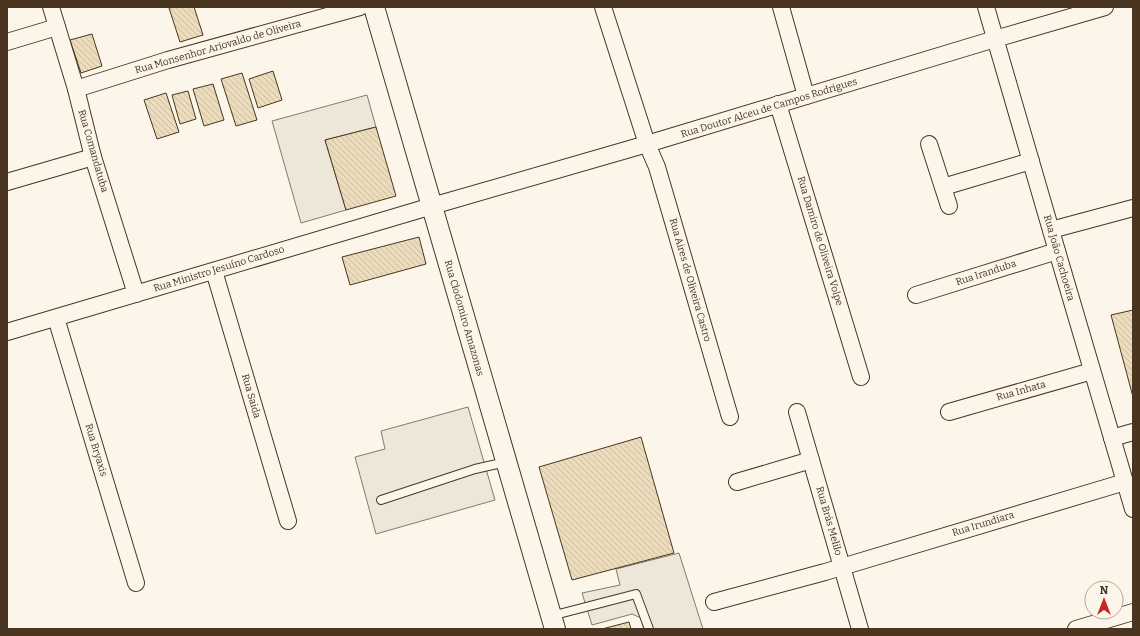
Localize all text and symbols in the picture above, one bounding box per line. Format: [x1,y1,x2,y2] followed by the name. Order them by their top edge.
[134,17,303,77] street label: Rua Monsenhor Ariovaldo de Oliveira
[679,75,859,141] street label: Rua Doutor Alceu de Campos Rodrigues
[75,108,111,194] street label: Rua Comandatuba
[795,175,845,307] street label: Rua Damiro de Oliveira Volpe
[1041,214,1077,303] street label: Rua João Cachoeira
[667,217,713,343] street label: Rua Aires de Oliveira Castro
[152,242,286,295] street label: Rua Ministro Jesuíno Cardoso
[954,257,1018,288] street label: Rua Iranduba
[442,259,486,378] street label: Rua Clodomiro Amazonas
[239,372,263,420] street label: Rua Saida
[995,378,1047,404] street label: Rua Inhata
[82,422,110,478] street label: Rua Bryaxis
[813,485,845,557] street label: Rua Brás Melilo
[950,509,1016,539] street label: Rua Irundiara
[1084,580,1124,620] north arrow
[1100,584,1109,597] text: N

